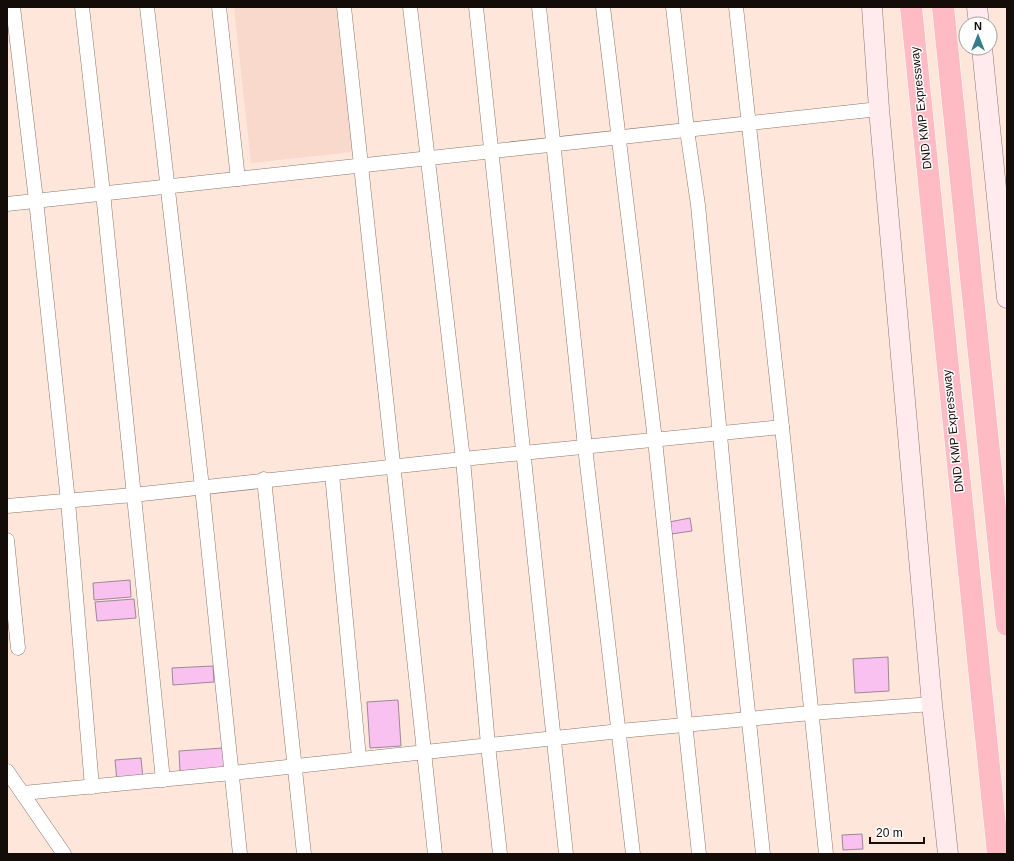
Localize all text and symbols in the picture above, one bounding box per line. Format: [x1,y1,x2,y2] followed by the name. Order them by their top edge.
[958,16,998,56] north arrow
[974,20,982,32] text: N
[908,46,934,170] street label: DND KMP Expressway
[940,369,966,493] street label: DND KMP Expressway
[870,819,924,845] scale bar
[876,826,903,840] text: 20 m

